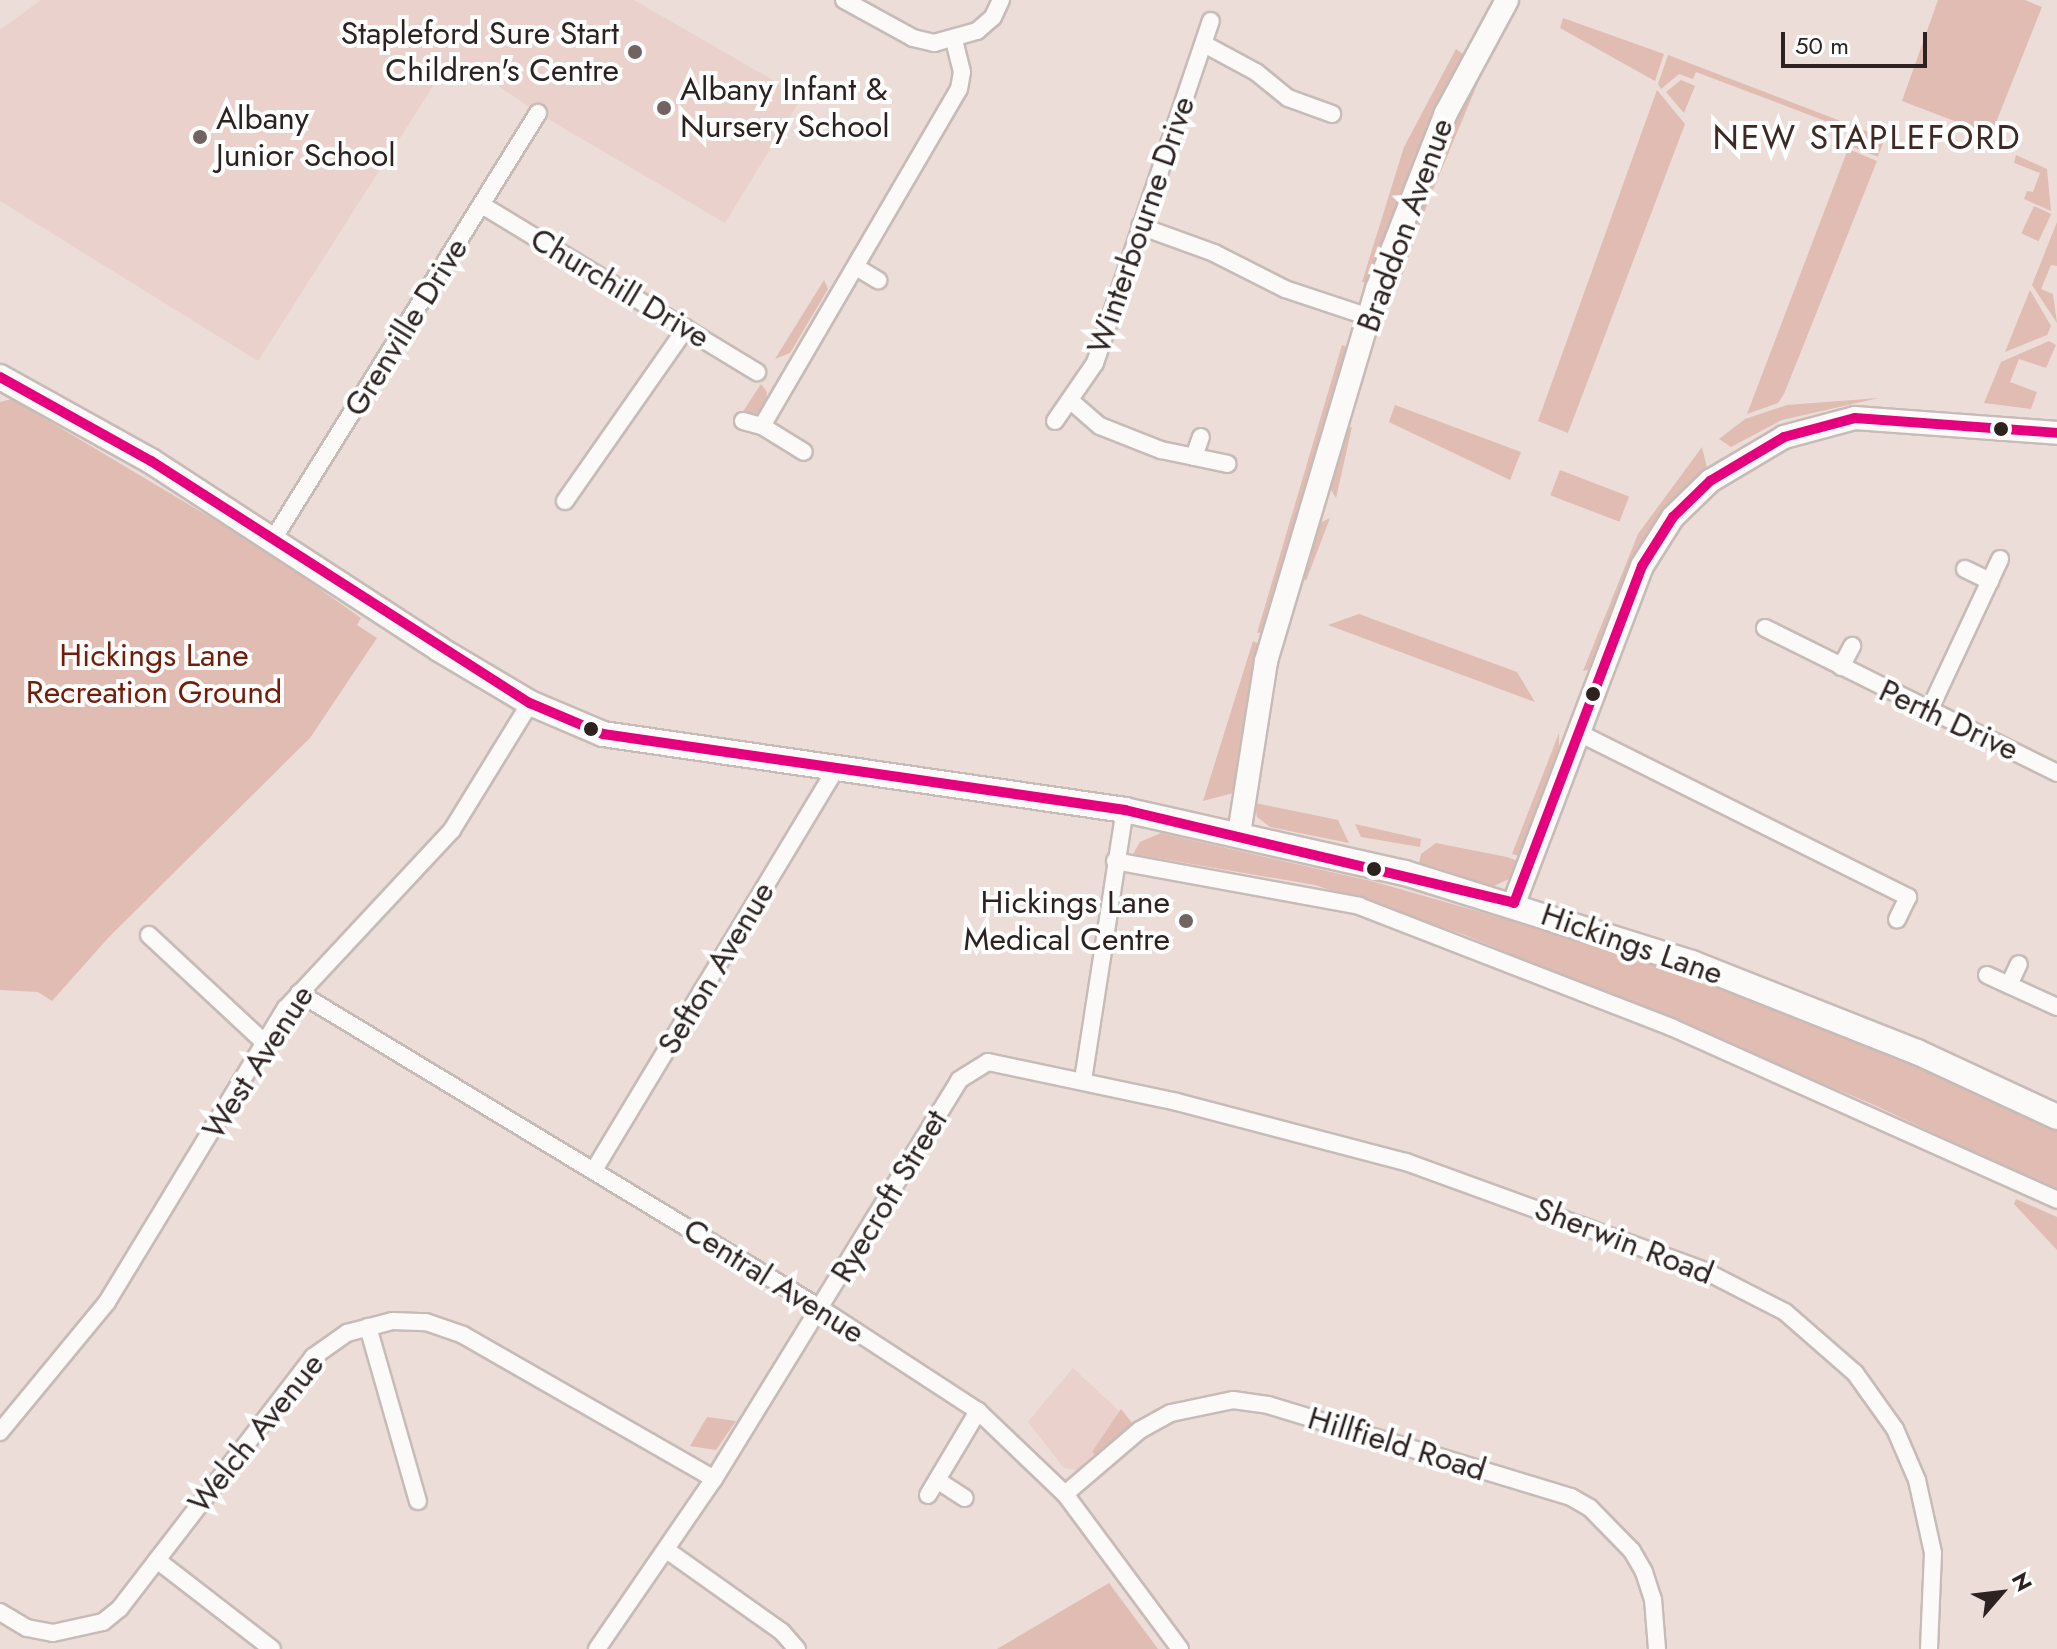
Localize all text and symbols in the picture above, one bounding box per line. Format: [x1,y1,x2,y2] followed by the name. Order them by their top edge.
[341,15,619,90] place label: Stapleford Sure Start Children's Centre
[1785,16,1931,66] scale bar
[1795,28,1849,63] text: 50 m
[626,43,644,61] marker: Stapleford Sure Start Children's Centre
[680,71,890,146] place label: Albany Infant & Nursery School
[1079,91,1203,359] street label: Winterbourne Drive
[655,99,673,117] marker: Albany Infant & Nursery School
[216,100,396,175] place label: Albany Junior School
[1349,113,1461,337] street label: Braddon Avenue
[1712,118,2022,158] district label: NEW STAPLEFORD
[191,128,209,146] marker: Albany Junior School
[524,220,716,356] street label: Churchill Drive
[336,231,476,423] street label: Grenville Drive
[1993,421,2009,437] unlabelled marker
[26,637,282,712] park label: Hickings Lane Recreation Ground
[1873,671,2025,769] street label: Perth Drive
[1585,686,1601,702] unlabelled marker
[583,721,599,737] unlabelled marker
[1366,861,1382,877] unlabelled marker
[649,875,783,1061] street label: Sefton Avenue
[964,884,1170,959] place label: Hickings Lane Medical Centre
[1536,895,1728,993] street label: Hickings Lane
[1177,912,1195,930] marker: Hickings Lane Medical Centre
[194,978,322,1146] street label: West Avenue
[823,1103,955,1289] street label: Ryecroft Street
[1529,1189,1719,1293] street label: Sherwin Road
[677,1210,871,1352] street label: Central Avenue
[180,1345,332,1521] street label: Welch Avenue
[1303,1399,1491,1489] street label: Hillfield Road
[1961,1553,2041,1633] north arrow
[2004,1567,2040,1597] text: N

